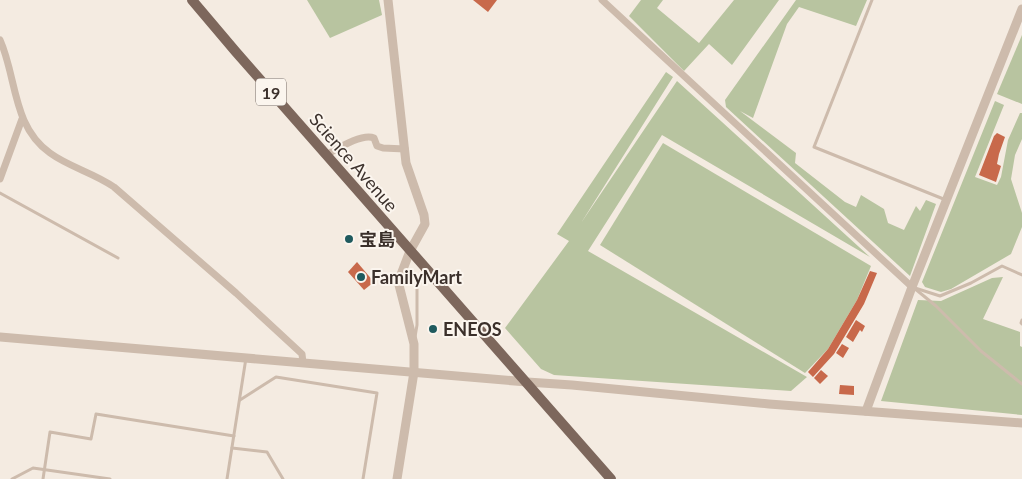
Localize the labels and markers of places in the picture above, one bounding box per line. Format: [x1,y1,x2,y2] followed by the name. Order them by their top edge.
[359,228,395,250] place label: 宝島
[343,233,355,245] marker: 宝島
[371,266,462,288] place label: FamilyMart
[355,271,367,283] marker: FamilyMart
[443,318,502,340] place label: ENEOS
[427,323,439,335] marker: ENEOS

